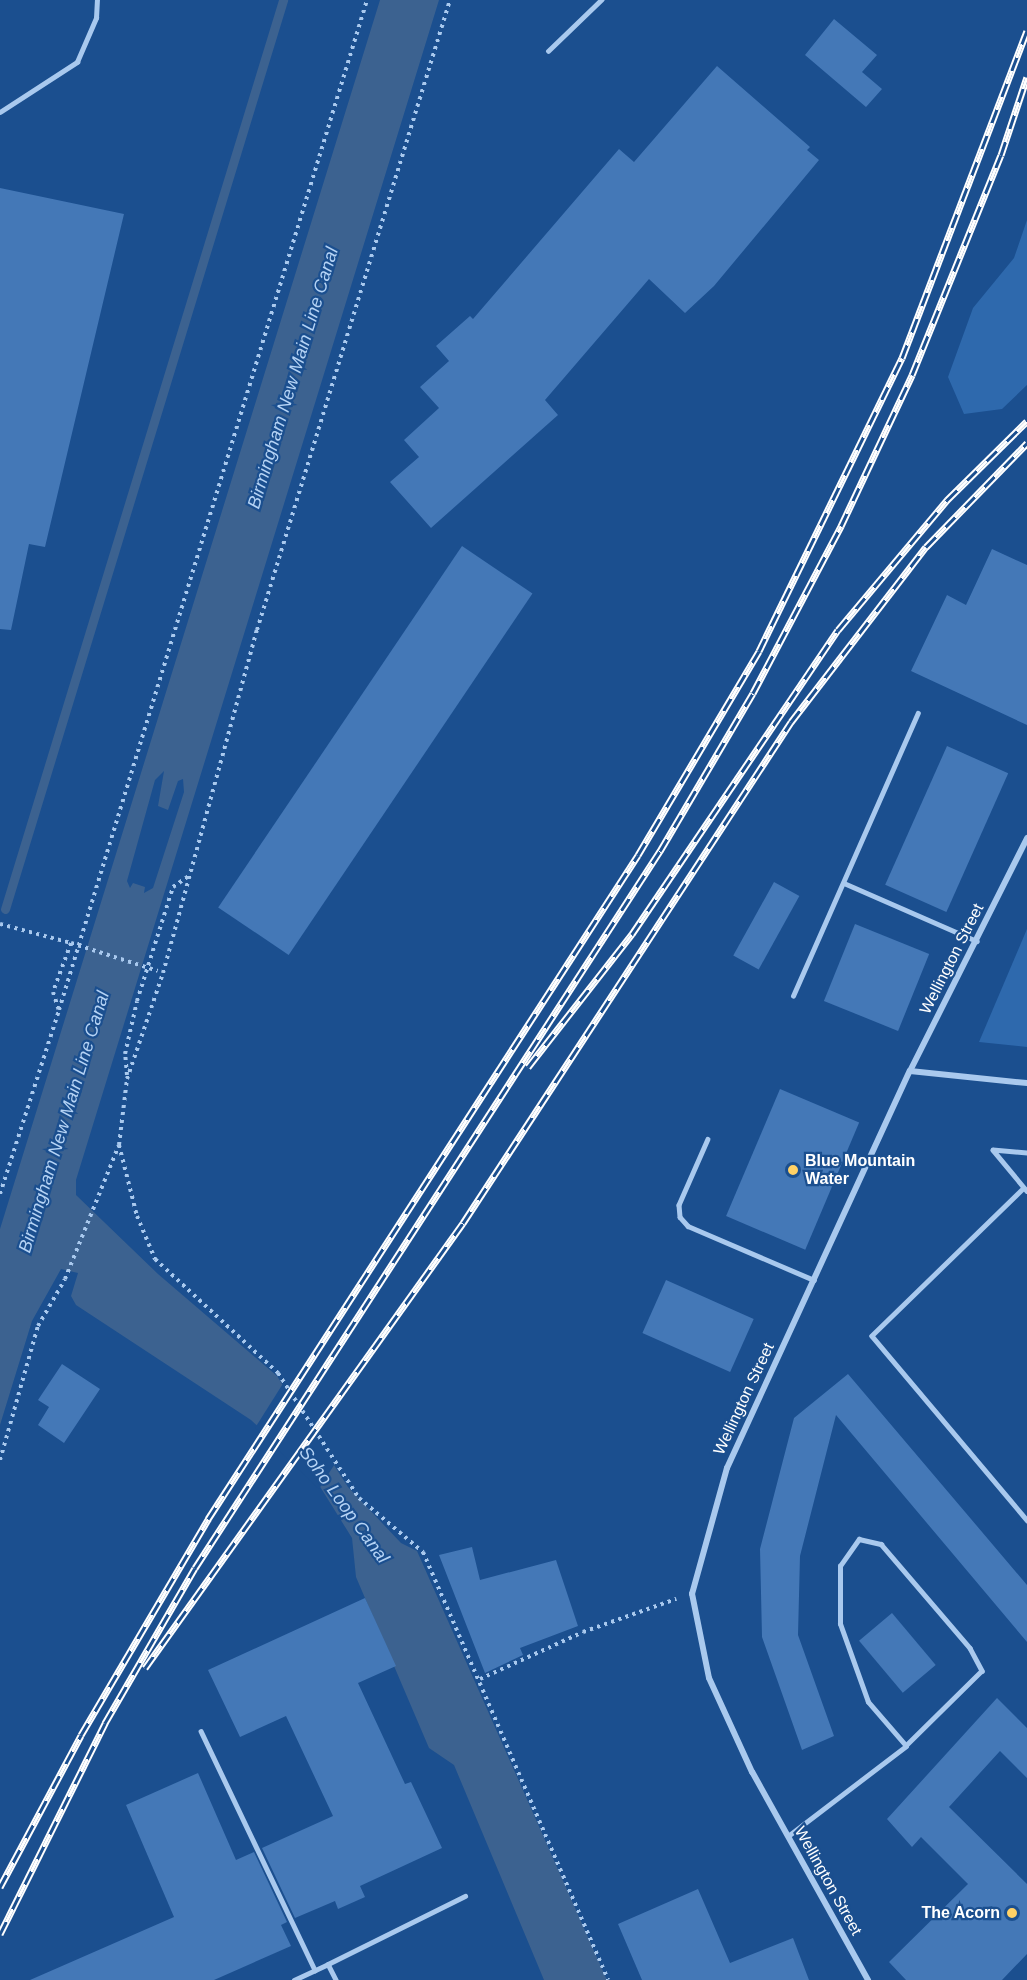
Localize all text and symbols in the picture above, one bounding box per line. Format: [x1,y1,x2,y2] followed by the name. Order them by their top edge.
[243,245,343,511] water label: Birmingham New Main Line Canal
[916,900,988,1018] street label: Wellington Street
[14,989,114,1255] water label: Birmingham New Main Line Canal
[805,1151,915,1189] place label: Blue Mountain Water
[786,1163,800,1177] marker: Blue Mountain Water
[710,1340,778,1458] street label: Wellington Street
[294,1442,394,1568] water label: Soho Loop Canal
[790,1823,866,1939] street label: Wellington Street
[921,1903,1000,1923] place label: The Acorn
[1005,1906,1019,1920] marker: The Acorn

